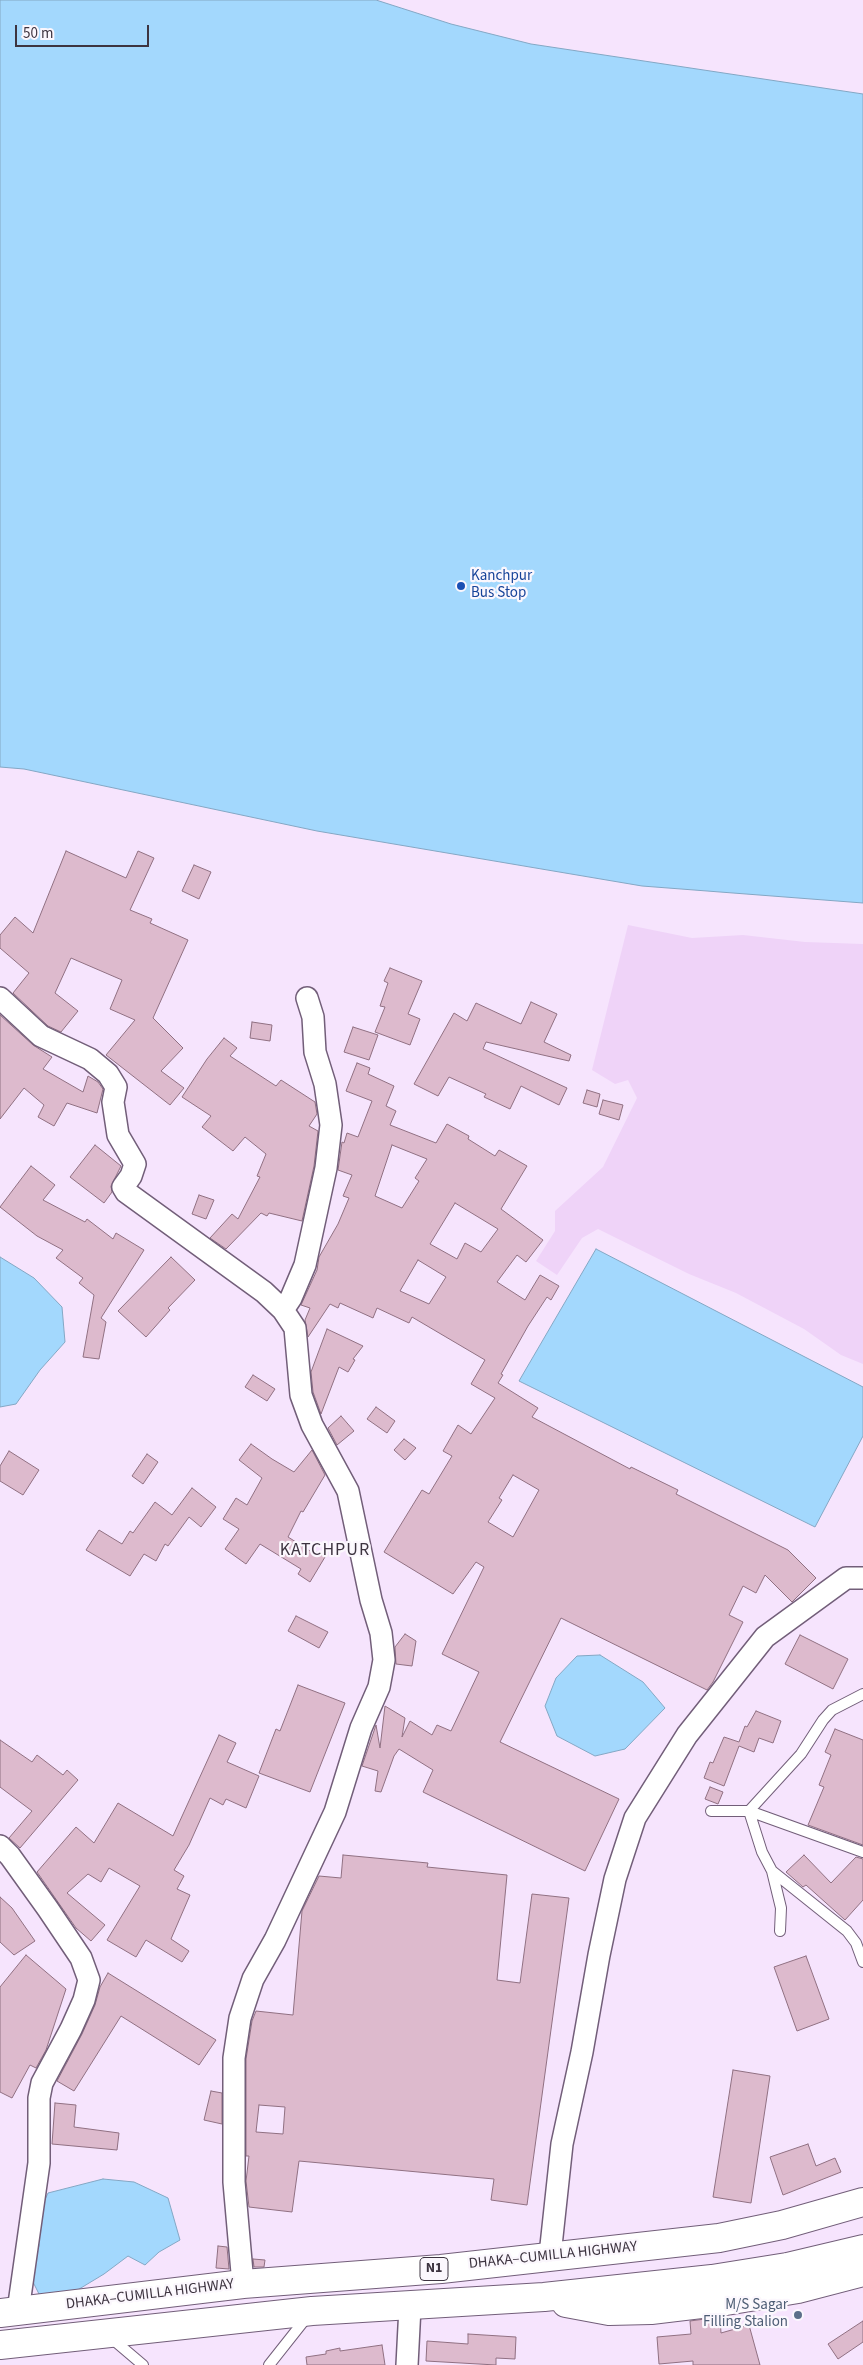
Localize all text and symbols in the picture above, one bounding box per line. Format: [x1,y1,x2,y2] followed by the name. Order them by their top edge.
[18,15,151,47] scale bar
[23,23,53,44] text: 50 m
[471,568,532,603] place label: Kanchpur Bus Stop
[455,580,467,592] marker: Kanchpur Bus Stop
[279,1540,371,1562] district label: KATCHPUR
[468,2238,638,2274] street label: DHAKA–CUMILLA HIGHWAY
[420,2258,448,2280] road number: N1
[65,2276,235,2314] street label: DHAKA–CUMILLA HIGHWAY
[703,2297,788,2332] place label: M/S Sagar Filling Stalion
[792,2309,804,2321] marker: M/S Sagar Filling Stalion

